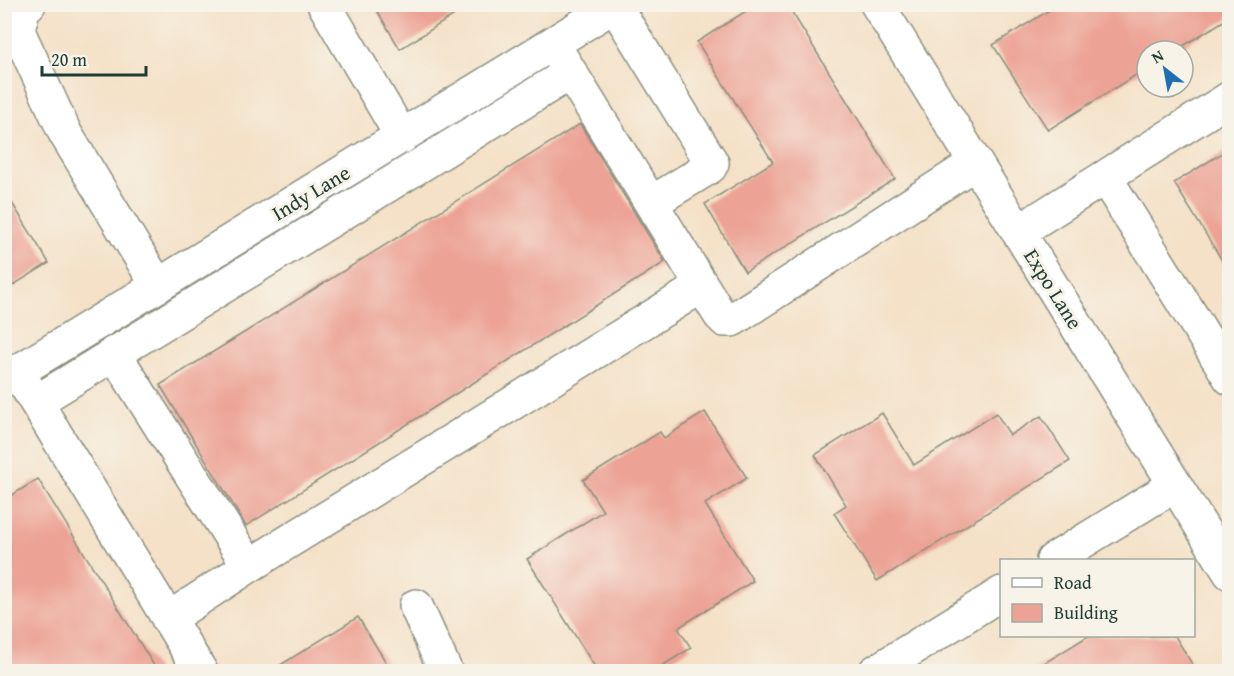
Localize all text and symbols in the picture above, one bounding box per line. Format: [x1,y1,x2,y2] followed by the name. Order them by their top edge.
[42,39,146,77] scale bar
[1135,39,1195,99] north arrow
[1147,43,1168,69] text: N
[51,46,87,73] text: 20 m
[266,157,356,228] street label: Indy Lane
[1016,242,1090,335] street label: Expo Lane
[1000,559,1195,637] legend
[1054,569,1092,596] text: Road
[1054,599,1118,626] text: Building

